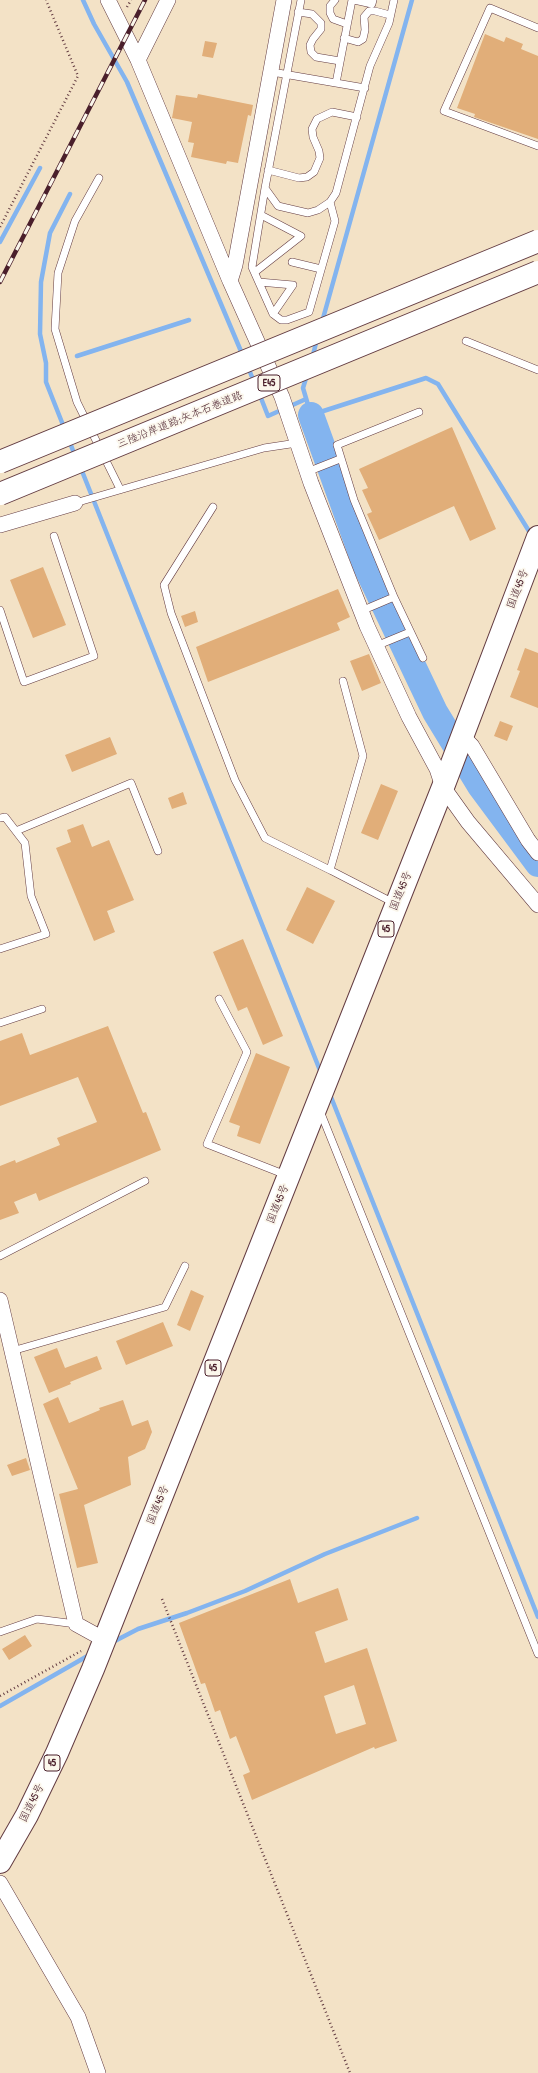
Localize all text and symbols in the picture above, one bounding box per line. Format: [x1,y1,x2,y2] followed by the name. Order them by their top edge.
[258,375,280,391] road number: E45
[115,389,245,451] street label: 三陸沿岸道路;矢本石巻道路
[504,567,532,611] street label: 国道45号
[387,869,415,913] street label: 国道45号
[378,921,394,937] road number: 45
[264,1182,292,1226] street label: 国道45号
[205,1360,221,1376] road number: 45
[144,1483,172,1527] street label: 国道45号
[44,1755,60,1771] road number: 45
[17,1781,47,1825] street label: 国道45号

